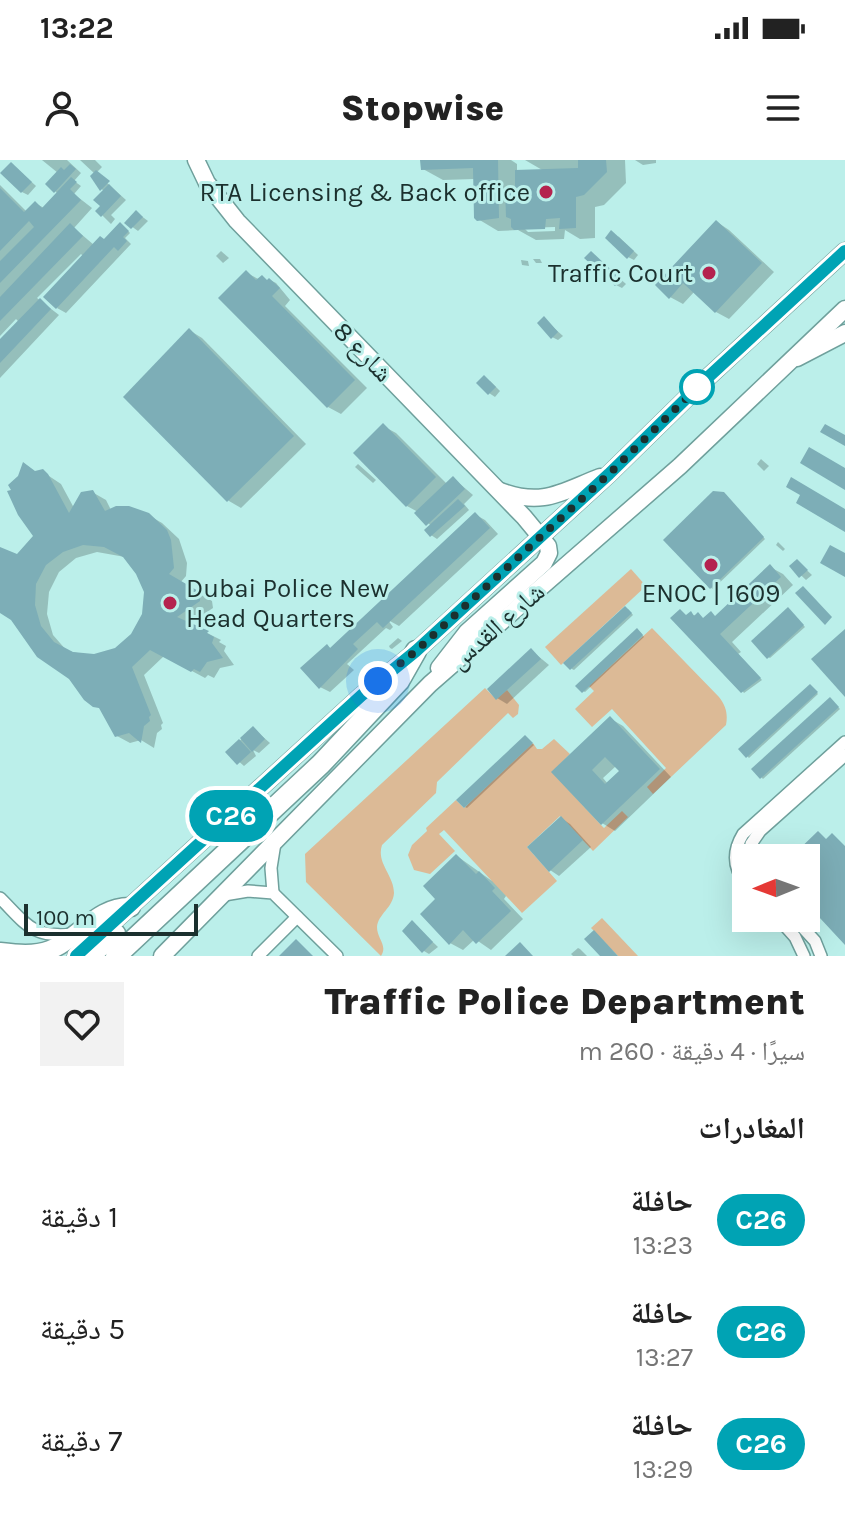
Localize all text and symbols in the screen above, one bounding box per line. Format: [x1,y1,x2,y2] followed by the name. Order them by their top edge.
[40,10,114,46] text: 13:22
[40,86,84,130] icon: person
[761,86,805,130] icon: menu
[341,87,504,129] text: Stopwise
[199,177,530,208] place label: RTA Licensing & Back office
[537,183,555,201] marker: RTA Licensing & Back office
[548,258,693,289] place label: Traffic Court
[700,264,718,282] marker: Traffic Court
[327,315,399,389] street label: شارع 8
[680,370,714,404] unlabelled marker
[702,556,720,574] marker: ENOC | 1609
[186,573,389,634] place label: Dubai Police New Head Quarters
[443,576,551,676] street label: شارع القدس
[642,578,780,609] place label: ENOC | 1609
[161,594,179,612] marker: Dubai Police New Head Quarters
[358,661,398,701] your location
[185,790,277,842] line badge: C26
[205,799,257,832] text: C26
[732,844,820,932] north arrow
[732,844,820,932] map controls
[24,900,198,936] scale bar
[36,905,95,931] text: 100 m
[324,979,805,1024] text: Traffic Police Department
[40,982,124,1066] button: heart
[578,1036,805,1067] text: سيرًا · 4 دقيقة · 260 m
[698,1110,805,1146] text: المغادرات
[631,1183,693,1219] text: حافلة
[40,1199,118,1235] text: 1 دقيقة
[735,1203,787,1236] text: C26
[633,1230,693,1261] text: 13:23
[631,1295,693,1331] text: حافلة
[40,1311,125,1347] text: 5 دقيقة
[735,1315,787,1348] text: C26
[636,1342,693,1373] text: 13:27
[631,1407,693,1443] text: حافلة
[40,1423,122,1459] text: 7 دقيقة
[735,1427,787,1460] text: C26
[633,1454,693,1485] text: 13:29

